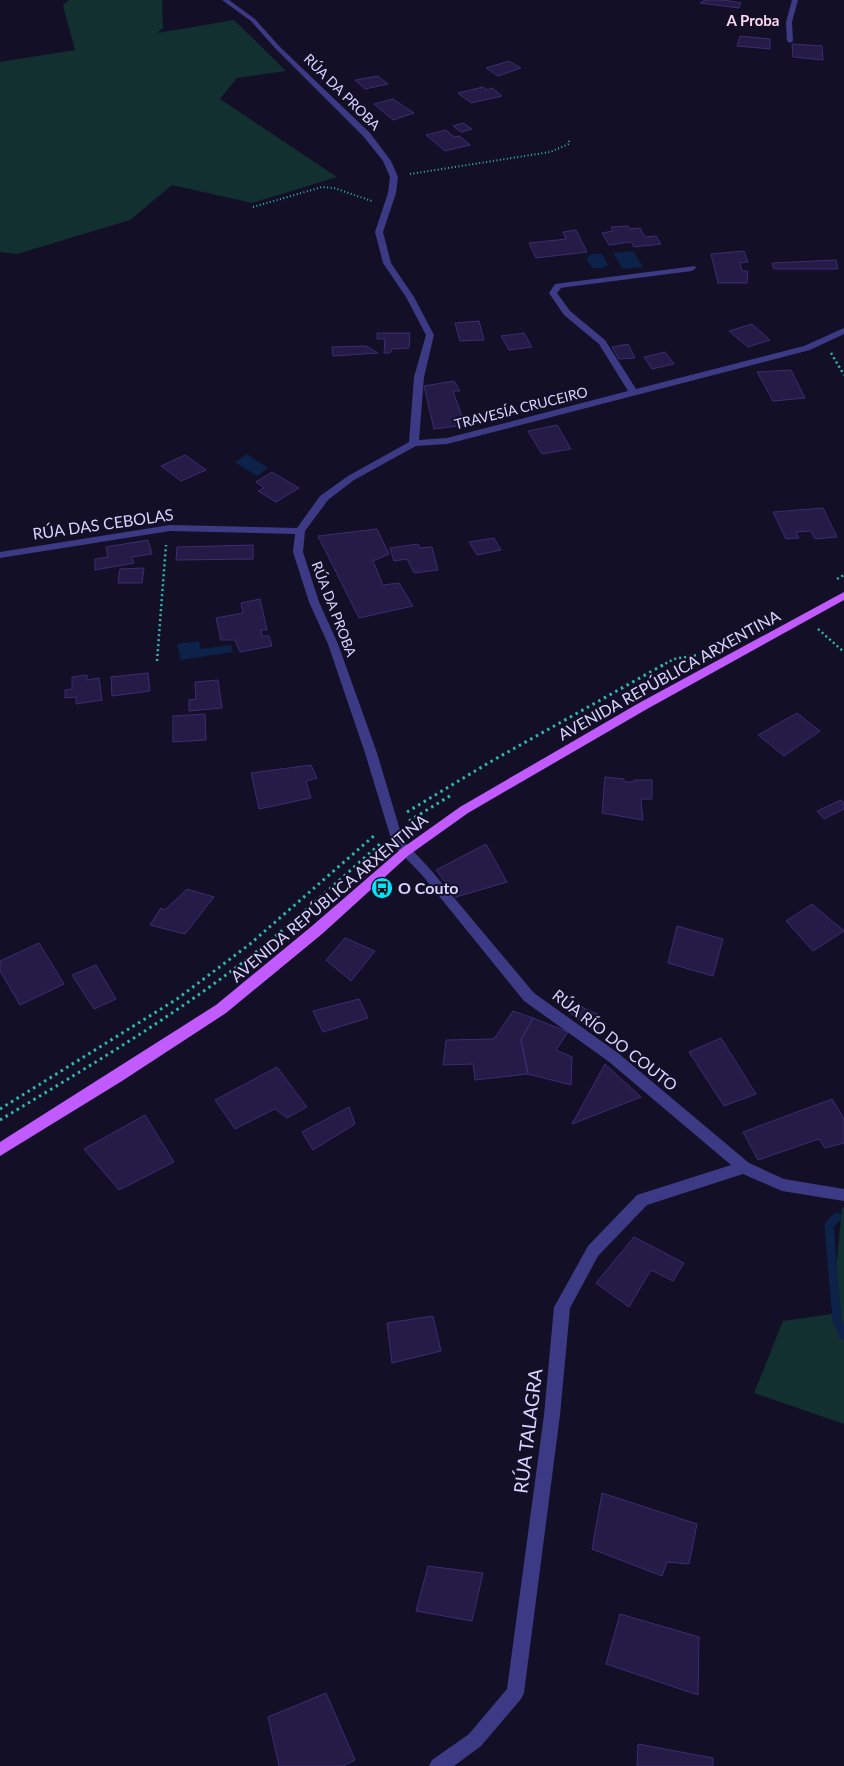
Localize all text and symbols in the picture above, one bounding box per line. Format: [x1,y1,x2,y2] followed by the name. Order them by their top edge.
[726,11,779,29] district label: A Proba
[301,50,384,134] street label: RÚA DA PROBA
[452,383,589,432] street label: TRAVESÍA CRUCEIRO
[31,504,175,543] street label: RÚA DAS CEBOLAS
[308,559,361,660] street label: RÚA DA PROBA
[554,605,783,744] street label: AVENIDA REPÚBLICA ARXENTINA
[226,810,431,986] street label: AVENIDA REPÚBLICA ARXENTINA
[370,876,394,900] bus stop icon: O Couto
[398,878,459,897] place label: O Couto
[549,985,682,1094] street label: RÚA RÍO DO COUTO
[508,1367,547,1495] street label: RÚA TALAGRA

